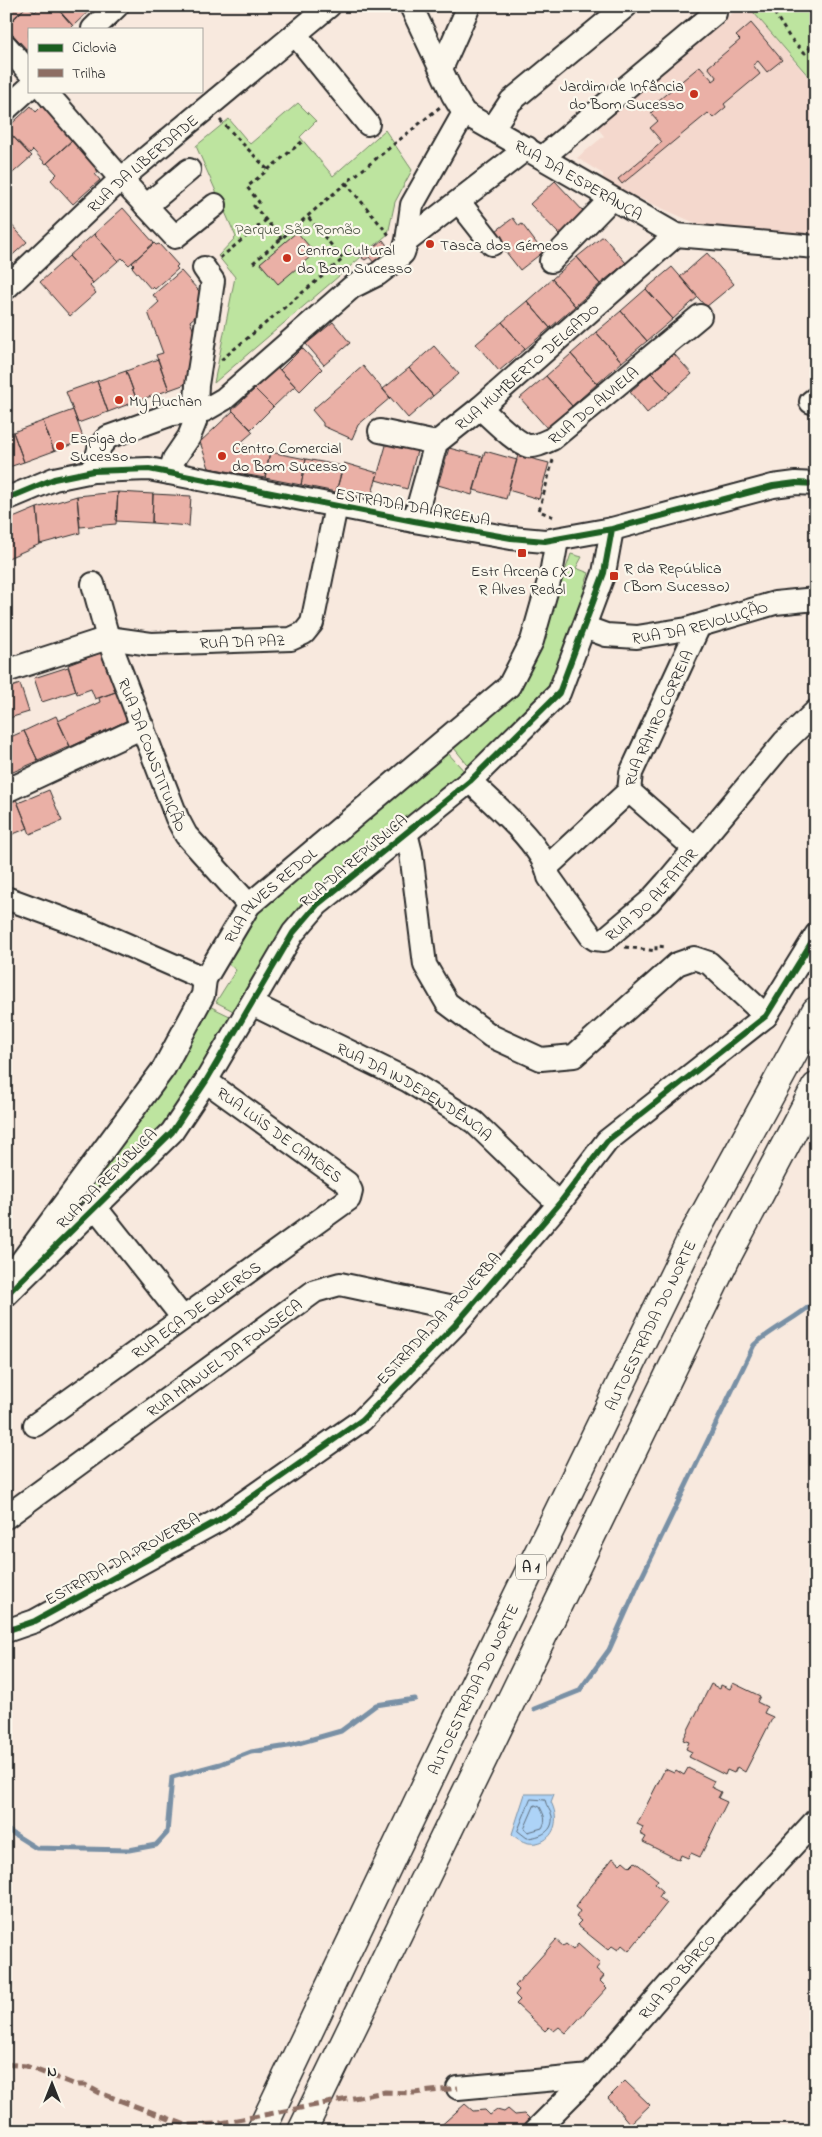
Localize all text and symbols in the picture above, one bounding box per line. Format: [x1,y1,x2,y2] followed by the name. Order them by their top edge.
[28,28,202,92] legend
[72,37,117,59] text: Ciclovia
[72,63,106,85] text: Trilha
[560,75,684,117] place label: Jardim de Infância do Bom Sucesso
[688,88,700,100] marker: Jardim de Infância do Bom Sucesso
[82,109,204,219] street label: RUA DA LIBERDADE
[509,134,647,227] street label: RUA DA ESPERANÇA
[235,218,361,242] park label: Parque São Romão
[440,234,568,258] place label: Tasca dos Gémeos
[424,238,436,250] marker: Tasca dos Gémeos
[297,239,412,281] place label: Centro Cultural do Bom Sucesso
[281,252,293,264] marker: Centro Cultural do Bom Sucesso
[451,298,605,437] street label: RUA HUMBERTO DELGADO
[544,362,645,451] street label: RUA DO ALVIELA
[129,390,202,414] place label: My Auchan
[113,394,125,406] marker: My Auchan
[70,427,137,469] place label: Espiga do Sucesso
[232,437,347,479] place label: Centro Comercial do Bom Sucesso
[54,440,66,452] marker: Espiga do Sucesso
[216,450,228,462] marker: Centro Comercial do Bom Sucesso
[333,483,492,533] street label: ESTRADA DA ARCENA
[516,547,528,559] marker: Estr Arcena (X) R Alves Redol
[624,557,730,599] place label: R da República (Bom Sucesso)
[471,560,574,602] place label: Estr Arcena (X) R Alves Redol
[608,570,620,582] marker: R da República (Bom Sucesso)
[631,596,771,651] street label: RUA DA REVOLUÇÃO
[199,629,286,656] street label: RUA DA PAZ
[620,646,700,787] street label: RUA RAMIRO CORREIA
[111,675,192,837] street label: RUA DA CONSTITUIÇÃO
[295,809,414,914] street label: RUA DA REPÚBLICA
[219,843,323,948] street label: RUA ALVES REDOL
[601,844,704,948] street label: RUA DO ALFATAR
[332,1037,497,1148] street label: RUA DA INDEPENDÊNCIA
[211,1082,347,1190] street label: RUA LUÍS DE CAMÕES
[51,1123,164,1235] street label: RUA DA REPÚBLICA
[600,1236,703,1415] street label: AUTOESTRADA DO NORTE
[372,1248,508,1391] street label: ESTRADA DA PROVERBA
[127,1256,267,1366] street label: RUA EÇA DE QUEIRÓS
[142,1294,308,1424] street label: RUA MANUEL DA FONSECA
[41,1507,205,1612] street label: ESTRADA DA PROVERBA
[516,1554,546,1580] road number: A 1
[423,1600,526,1779] street label: AUTOESTRADA DO NORTE
[634,1929,722,2026] street label: RUA DO BARCO
[28,2060,78,2110] north arrow
[47,2062,57,2083] text: N

